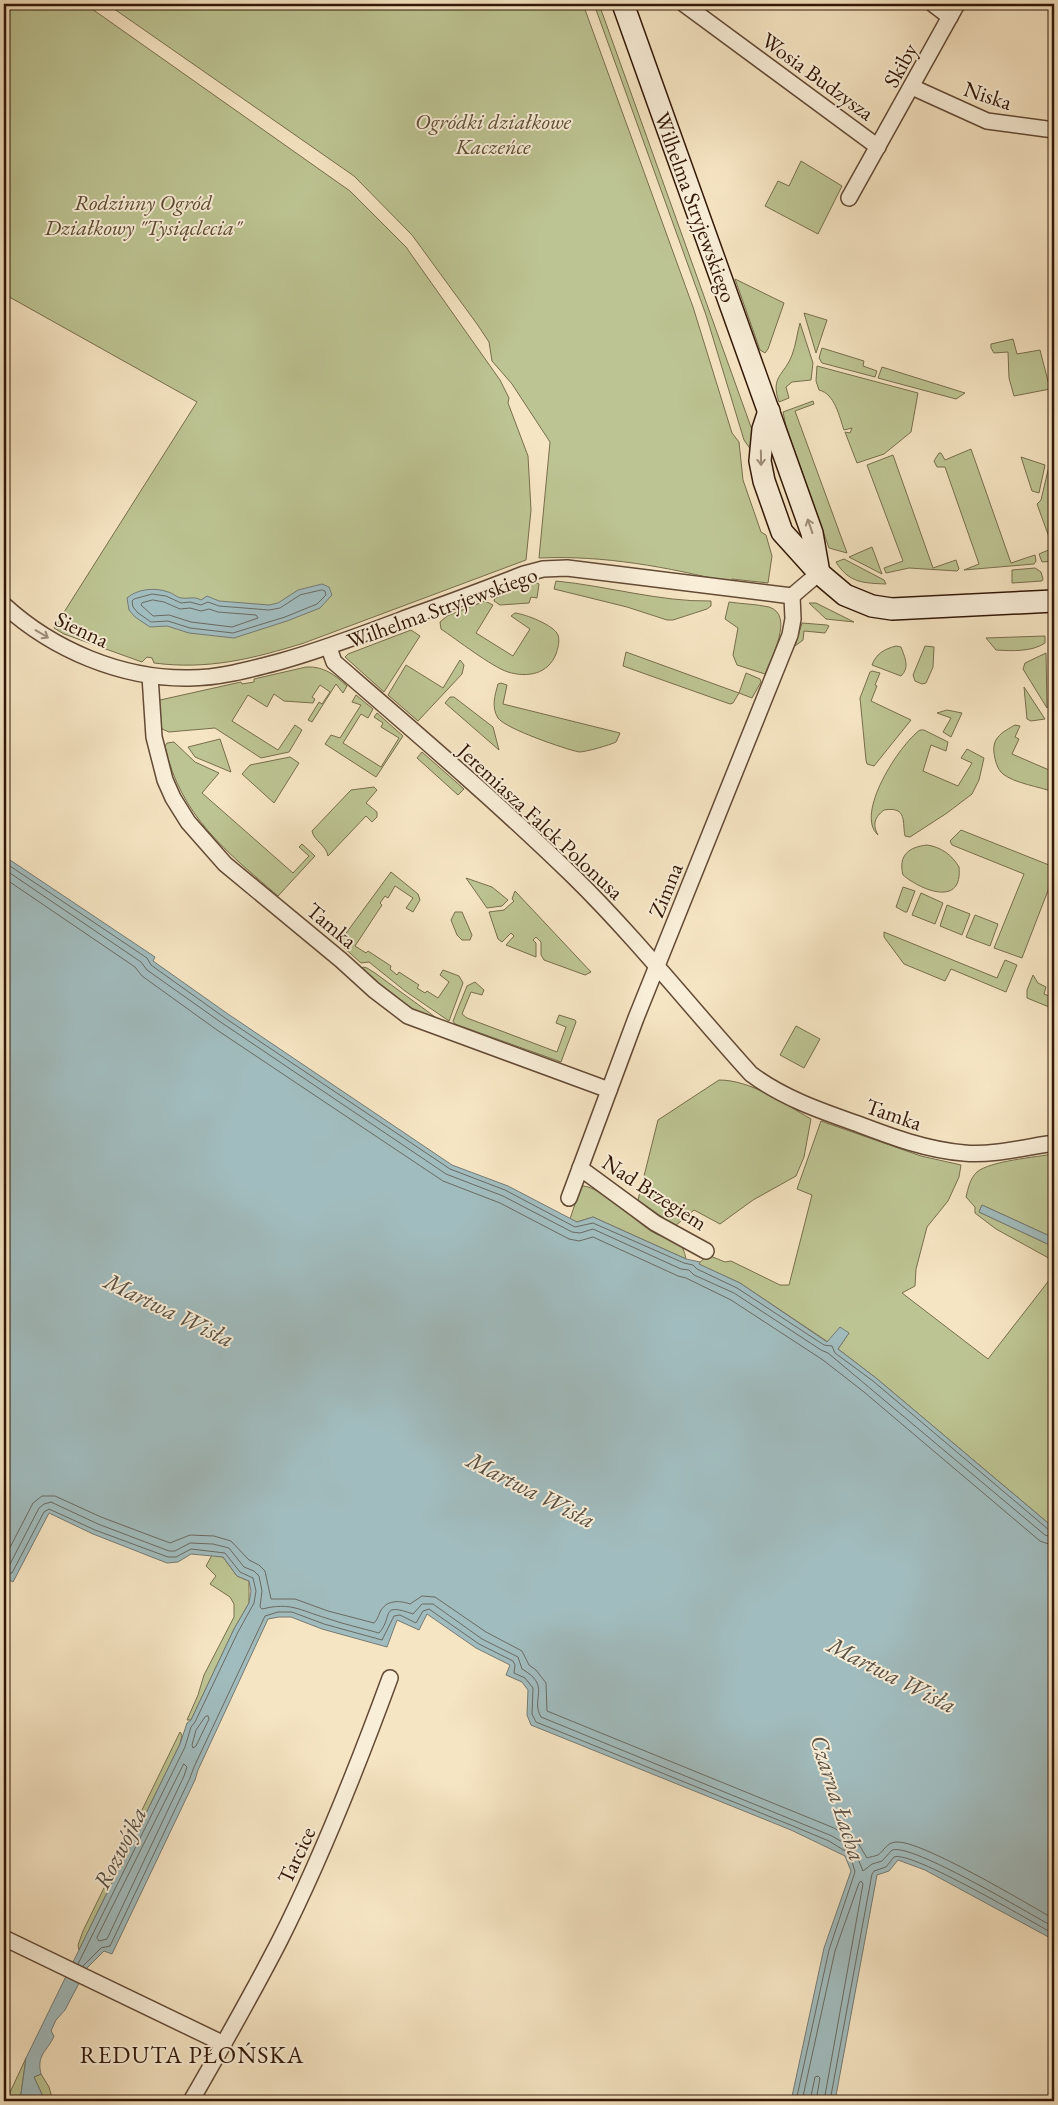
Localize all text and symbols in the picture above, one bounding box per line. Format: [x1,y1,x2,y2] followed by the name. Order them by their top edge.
[756,26,880,127] street label: Wosia Budzysza
[877,38,925,93] street label: Skiby
[960,74,1016,117] street label: Niska
[415,107,572,161] park label: Ogródki działkowe Kaczeńce
[648,108,743,306] street label: Wilhelma Stryjewskiego
[44,188,244,242] park label: Rodzinny Ogród Działkowy "Tysiąclecia"
[756,450,766,466] one-way arrow
[805,518,814,534] one-way arrow
[343,560,541,655] street label: Wilhelma Stryjewskiego
[50,604,114,655] street label: Sienna
[35,630,49,640] one-way arrow
[450,735,630,906] street label: Jeremiasza Falck Polonusa
[641,859,690,922] street label: Zimna
[300,896,363,955] street label: Tamka
[862,1091,926,1138] street label: Tamka
[597,1148,713,1237] street label: Nad Brzegiem
[98,1264,239,1354] water label: Martwa Wisła
[460,1443,601,1535] water label: Martwa Wisła
[821,1628,962,1720] water label: Martwa Wisła
[804,1731,873,1865] water label: Czarna Łacha
[86,1801,153,1894] water label: Rozwójka
[271,1822,322,1889] street label: Tarcice
[80,2039,304,2070] district label: REDUTA PŁOŃSKA

